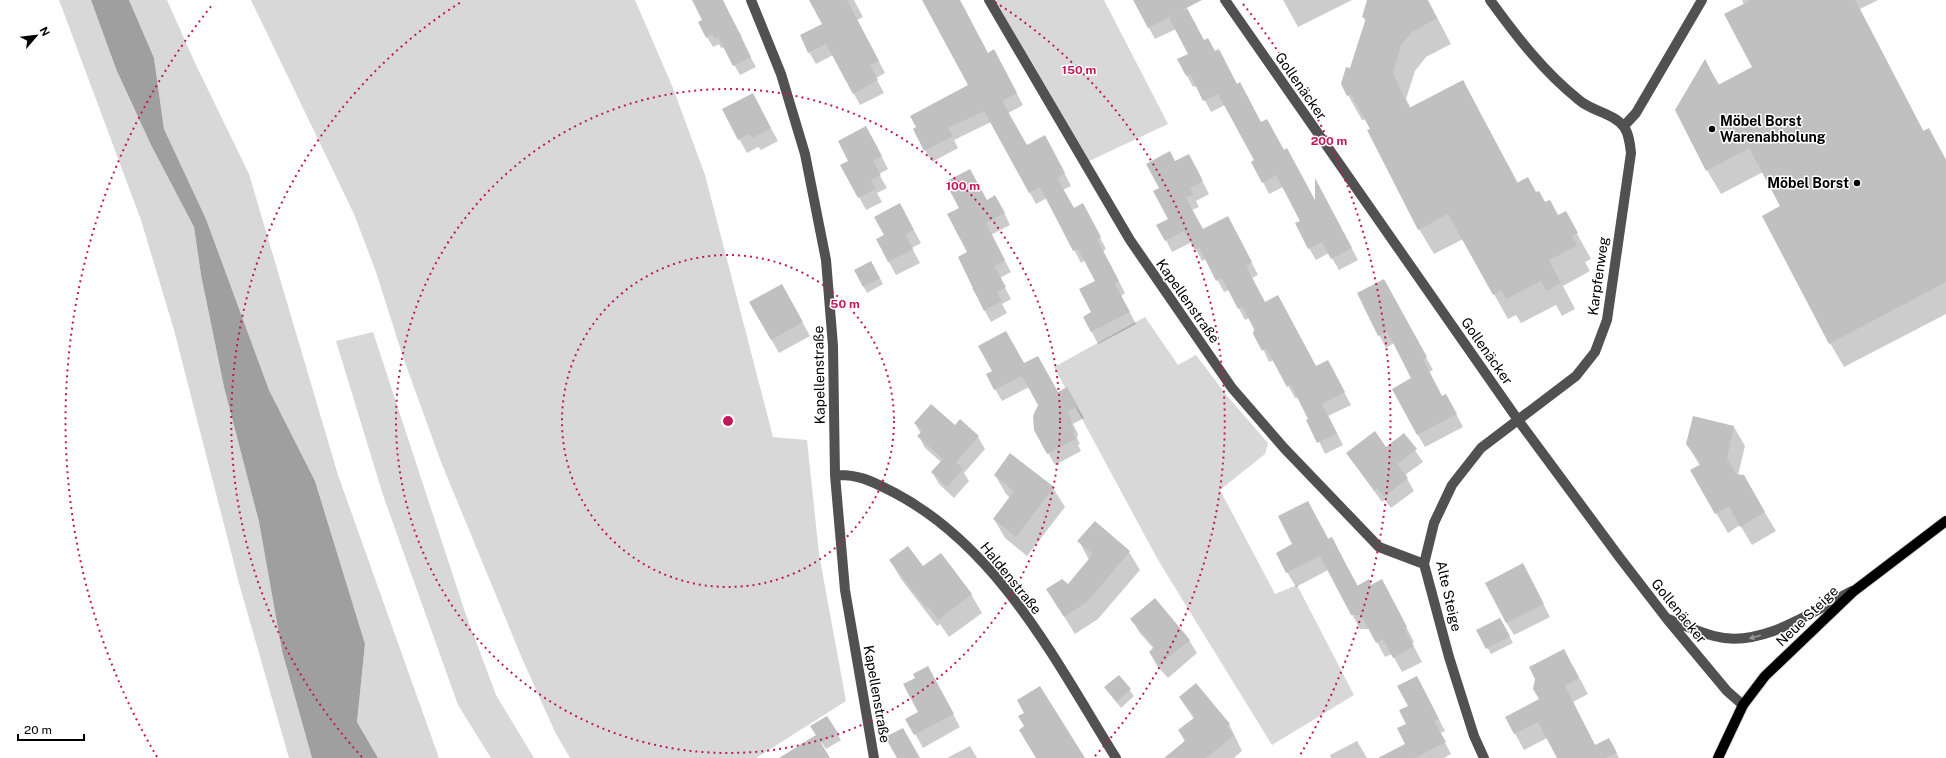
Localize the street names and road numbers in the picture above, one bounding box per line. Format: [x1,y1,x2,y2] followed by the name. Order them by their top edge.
[1272,49,1330,123] street label: Gollenäcker
[1585,235,1611,316] street label: Karpfenweg
[1153,256,1223,346] street label: Kapellenstraße
[1458,314,1516,388] street label: Gollenäcker
[810,325,828,425] street label: Kapellenstraße
[977,539,1045,617] street label: Haldenstraße
[1433,559,1465,633] street label: Alte Steige
[1648,576,1710,646] street label: Gollenäcker
[1773,582,1841,650] street label: Neue Steige
[861,644,893,744] street label: Kapellenstraße

